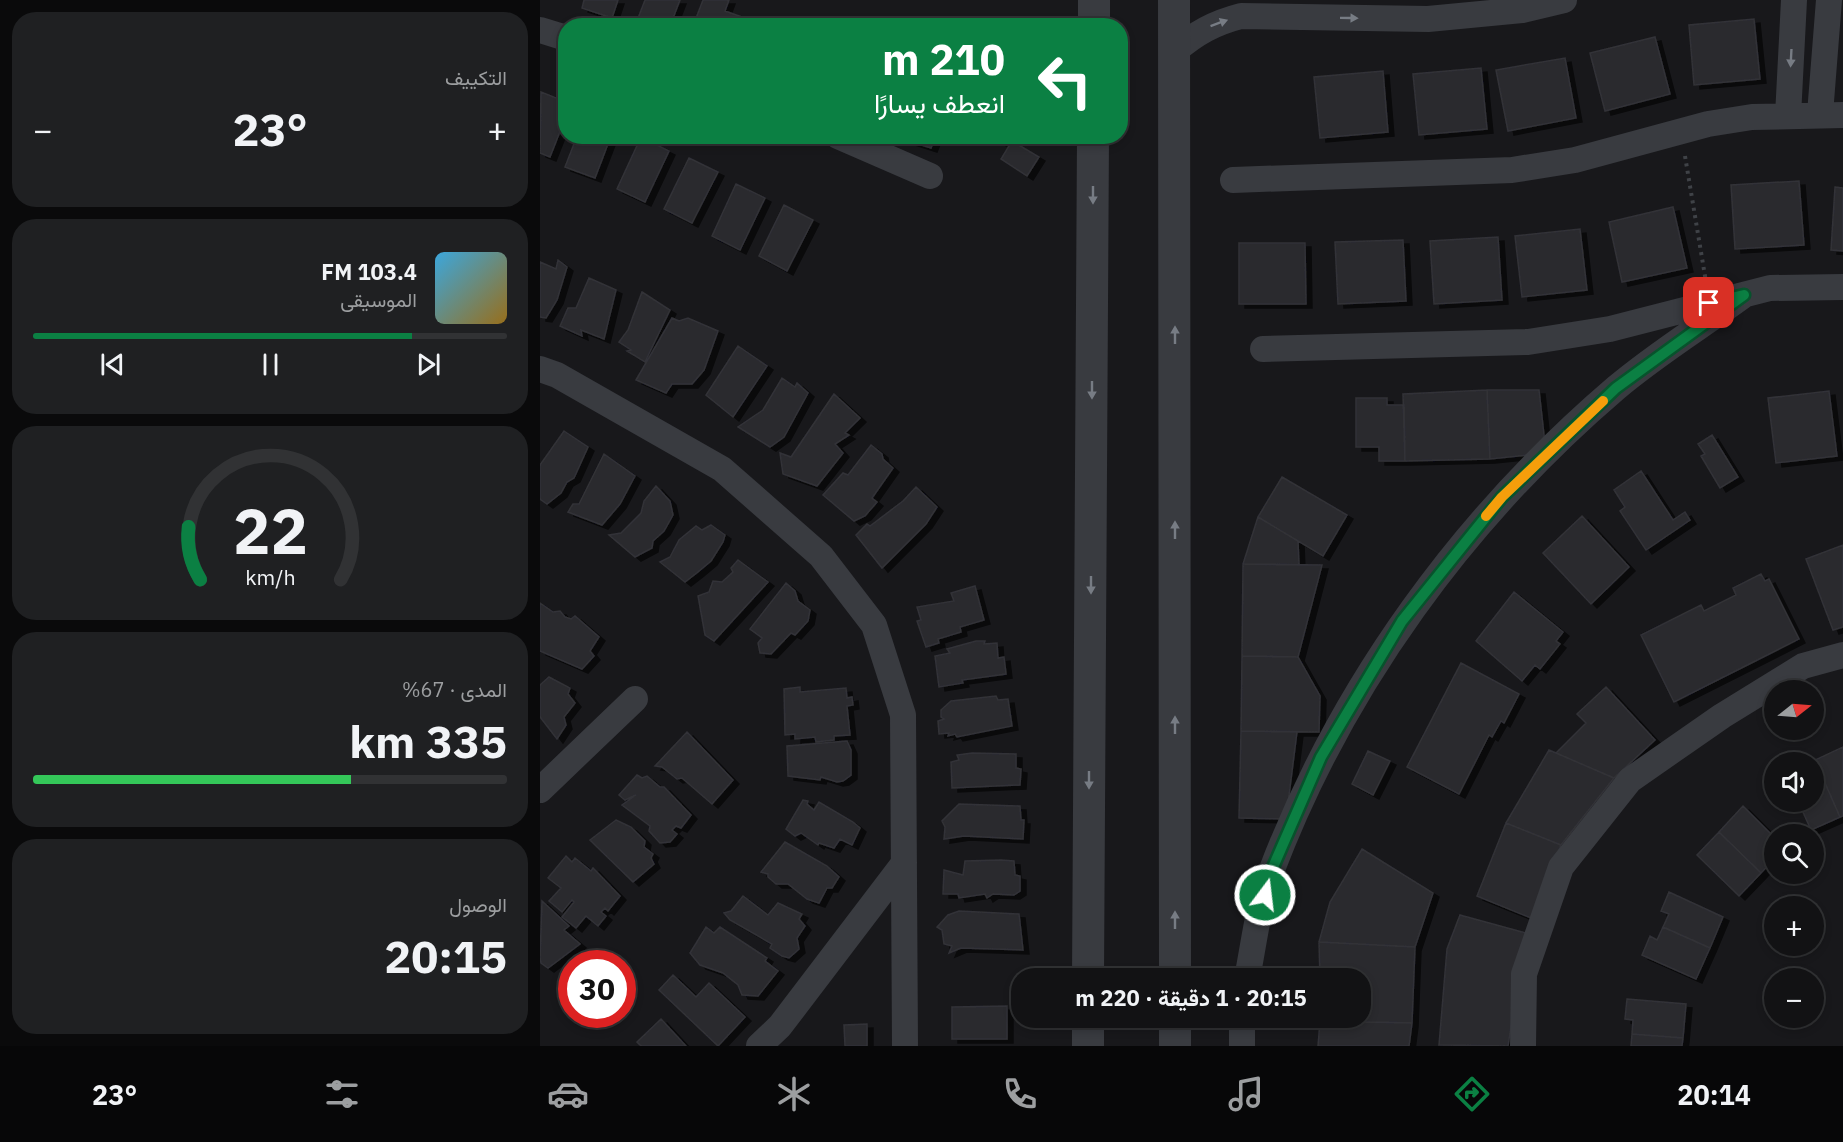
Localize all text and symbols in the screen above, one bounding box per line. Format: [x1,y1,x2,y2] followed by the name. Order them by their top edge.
[1340,13,1359,23] one-way arrow
[1210,17,1228,27] one-way arrow
[882,32,1005,87] text: 210 m
[1026,42,1104,120] icon: left
[1786,48,1795,67] one-way arrow
[445,64,507,91] text: التكييف
[874,85,1005,120] text: انعطف يسارًا
[232,100,308,158] text: 23°
[33,108,53,151] text: −
[487,108,507,151] text: +
[1088,185,1098,204] one-way arrow
[321,257,417,286] text: 103.4 FM
[1683,277,1734,328] pin
[340,286,417,313] text: الموسيقى
[1692,286,1725,319] icon: arrive
[1170,325,1180,344] one-way arrow
[96,348,129,381] icon: previous
[254,348,287,381] icon: pause
[412,348,445,381] icon: next
[1087,380,1097,399] one-way arrow
[233,490,307,571] text: 22
[1170,520,1180,539] one-way arrow
[245,563,295,591] text: km/h
[1086,575,1095,594] one-way arrow
[402,676,507,703] text: المدى · 67%
[1764,680,1824,740] north arrow
[1764,680,1824,1028] map controls
[349,712,507,770] text: 335 km
[1170,715,1180,734] one-way arrow
[1764,752,1824,812] button: sound
[1084,770,1094,789] one-way arrow
[1764,824,1824,884] button: search
[1233,863,1297,927] position arrow
[449,891,507,918] text: الوصول
[1764,896,1824,956] button: +
[1170,910,1180,929] one-way arrow
[384,927,507,985] text: 20:15
[558,950,636,1028] speed limit sign: 30
[1764,968,1824,1028] button: −
[1075,983,1307,1012] text: 20:15 · 1 دقيقة · 220 m
[321,1073,363,1115] icon: filters
[547,1073,589,1115] icon: car
[773,1073,815,1115] icon: climate
[999,1073,1041,1115] icon: phone
[1225,1073,1267,1115] icon: music
[1451,1073,1493,1115] icon: directions
[92,1077,137,1112] text: 23°
[1677,1077,1751,1112] text: 20:14

